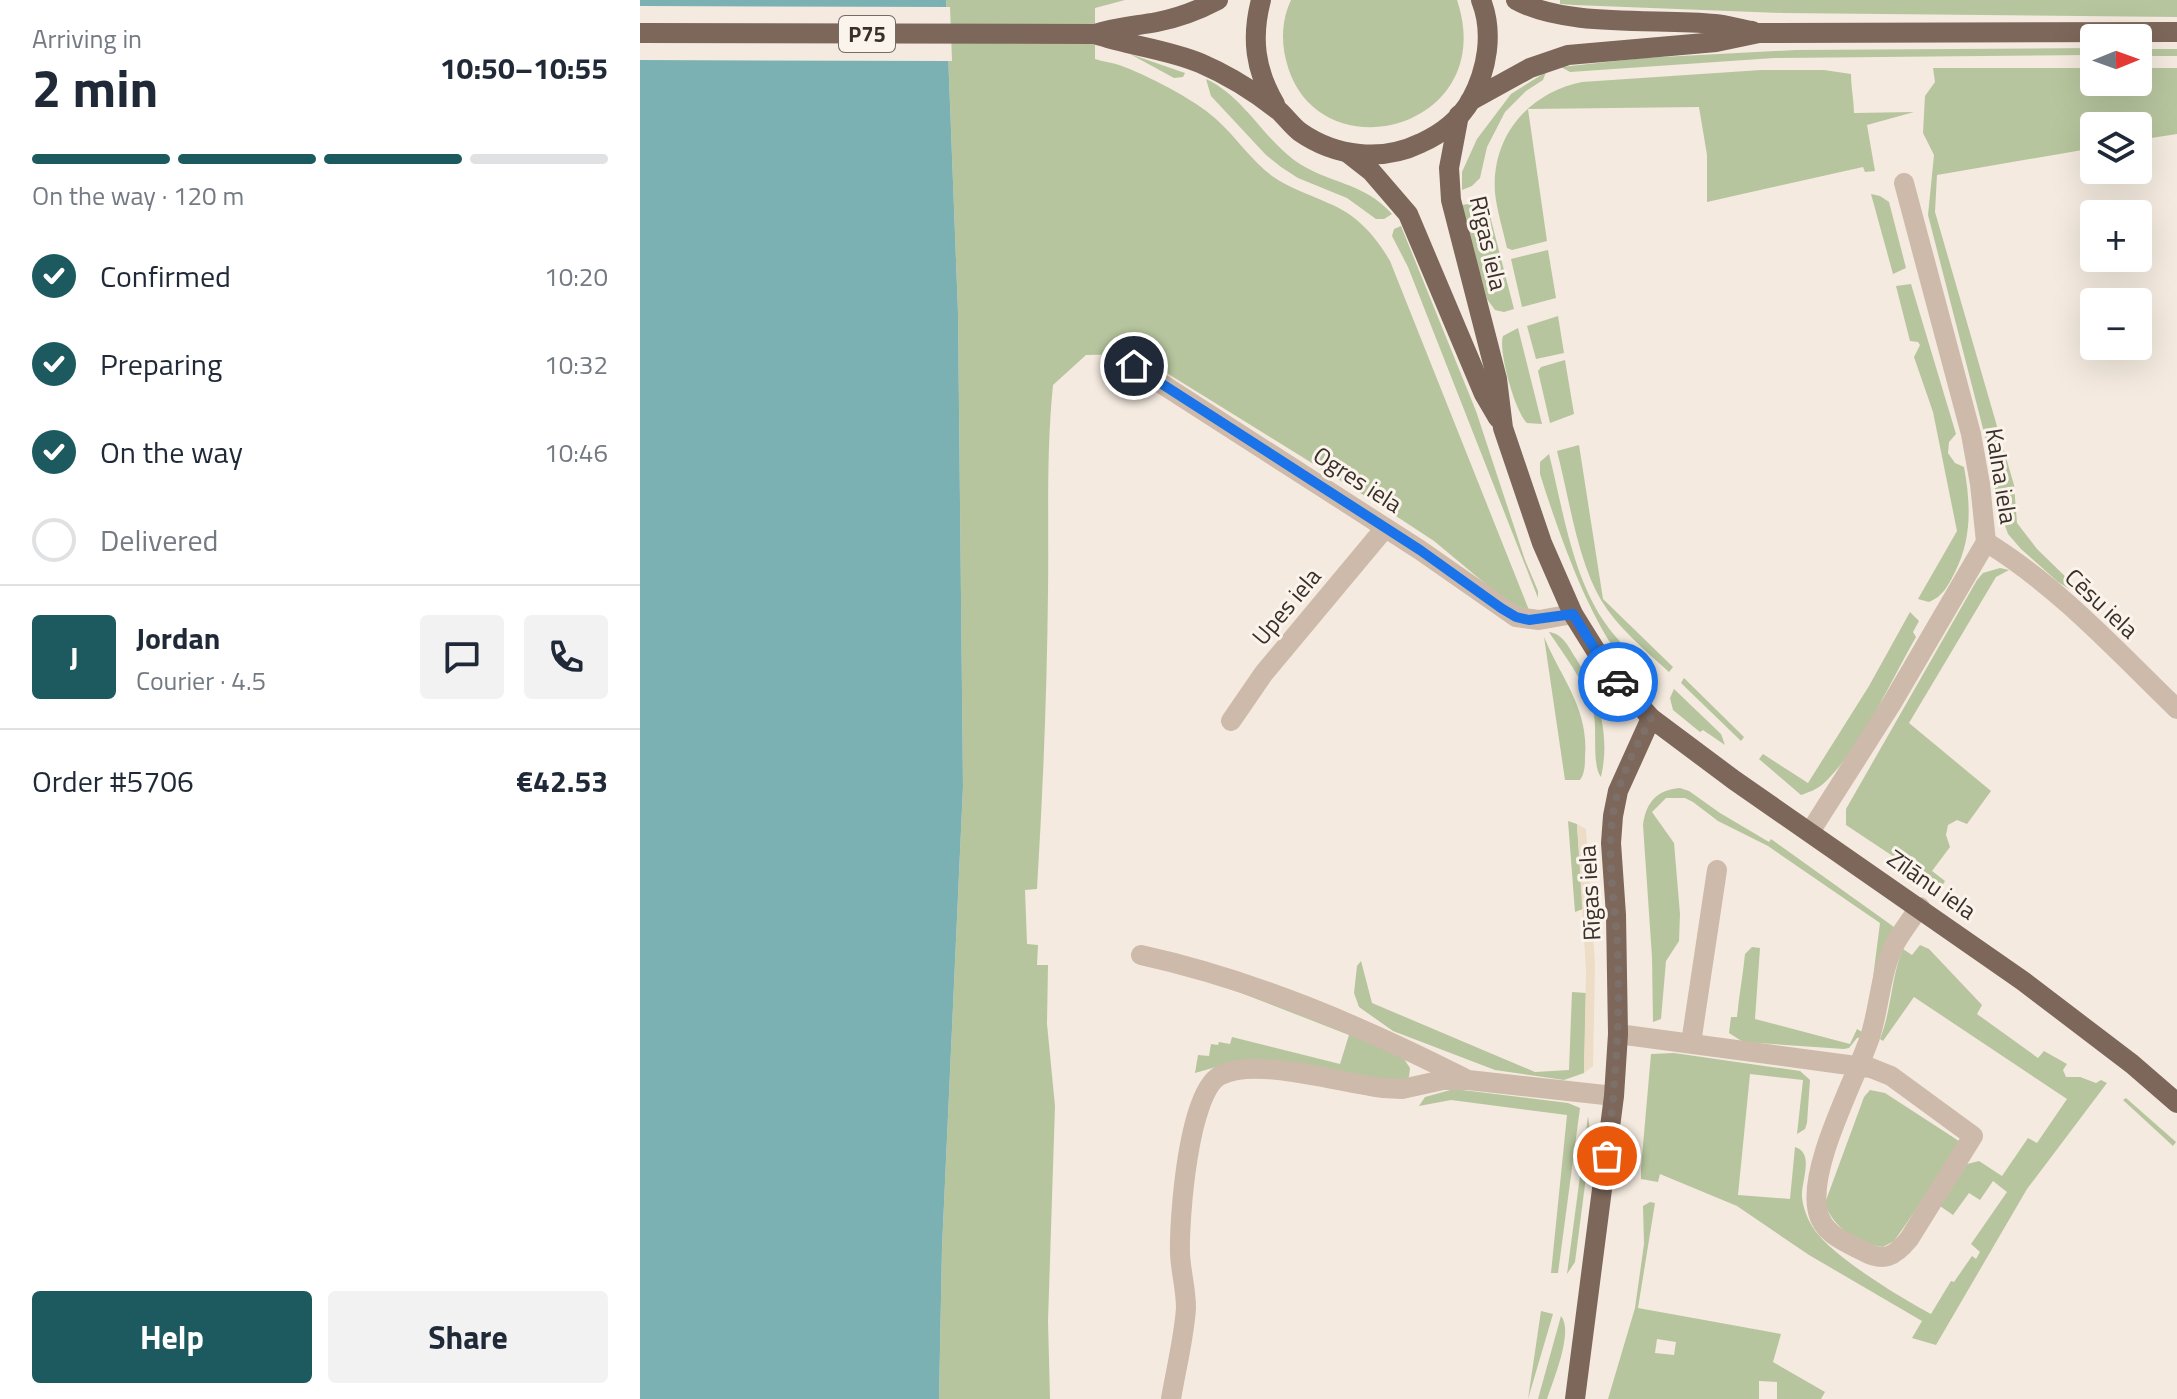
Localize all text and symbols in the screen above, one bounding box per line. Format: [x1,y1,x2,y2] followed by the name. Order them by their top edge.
[839,16,895,52] road number: P75
[32,19,142,58] text: Arriving in
[2080,24,2152,96] north arrow
[2080,24,2152,360] map controls
[440,45,608,91] text: 10:50–10:55
[32,48,158,127] text: 2 min
[2080,112,2152,184] button: layers
[32,176,244,215] text: On the way · 120 m
[1461,192,1517,294] street label: Rīgas iela
[2080,200,2152,272] button: +
[100,253,231,299] text: Confirmed
[32,254,76,298] icon: check
[544,257,608,296] text: 10:20
[2080,288,2152,360] button: −
[1100,332,1168,400] pin
[100,341,222,387] text: Preparing
[32,342,76,386] icon: check
[1112,344,1156,388] icon: home
[544,345,608,384] text: 10:32
[1977,426,2027,526] street label: Kalna iela
[100,429,243,475] text: On the way
[32,430,76,474] icon: check
[544,433,608,472] text: 10:46
[1306,437,1410,521] street label: Ogres iela
[100,517,218,563] text: Delivered
[1243,559,1329,653] street label: Upes iela
[2057,559,2147,647] street label: Cēsu iela
[136,615,220,661] text: Jordan
[420,615,504,699] button: chat
[524,615,608,699] button: phone
[69,634,79,680] text: J
[1578,642,1658,722] courier
[1596,660,1640,704] icon: car
[136,661,266,700] text: Courier · 4.5
[32,758,194,804] text: Order #5706
[516,758,608,804] text: €42.53
[1880,840,1984,928] street label: Zīlānu iela
[1569,844,1609,942] street label: Rīgas iela
[1573,1122,1641,1190] pin
[1585,1134,1629,1178] icon: bag
[32,1291,312,1383] button: Help
[328,1291,608,1383] button: Share

